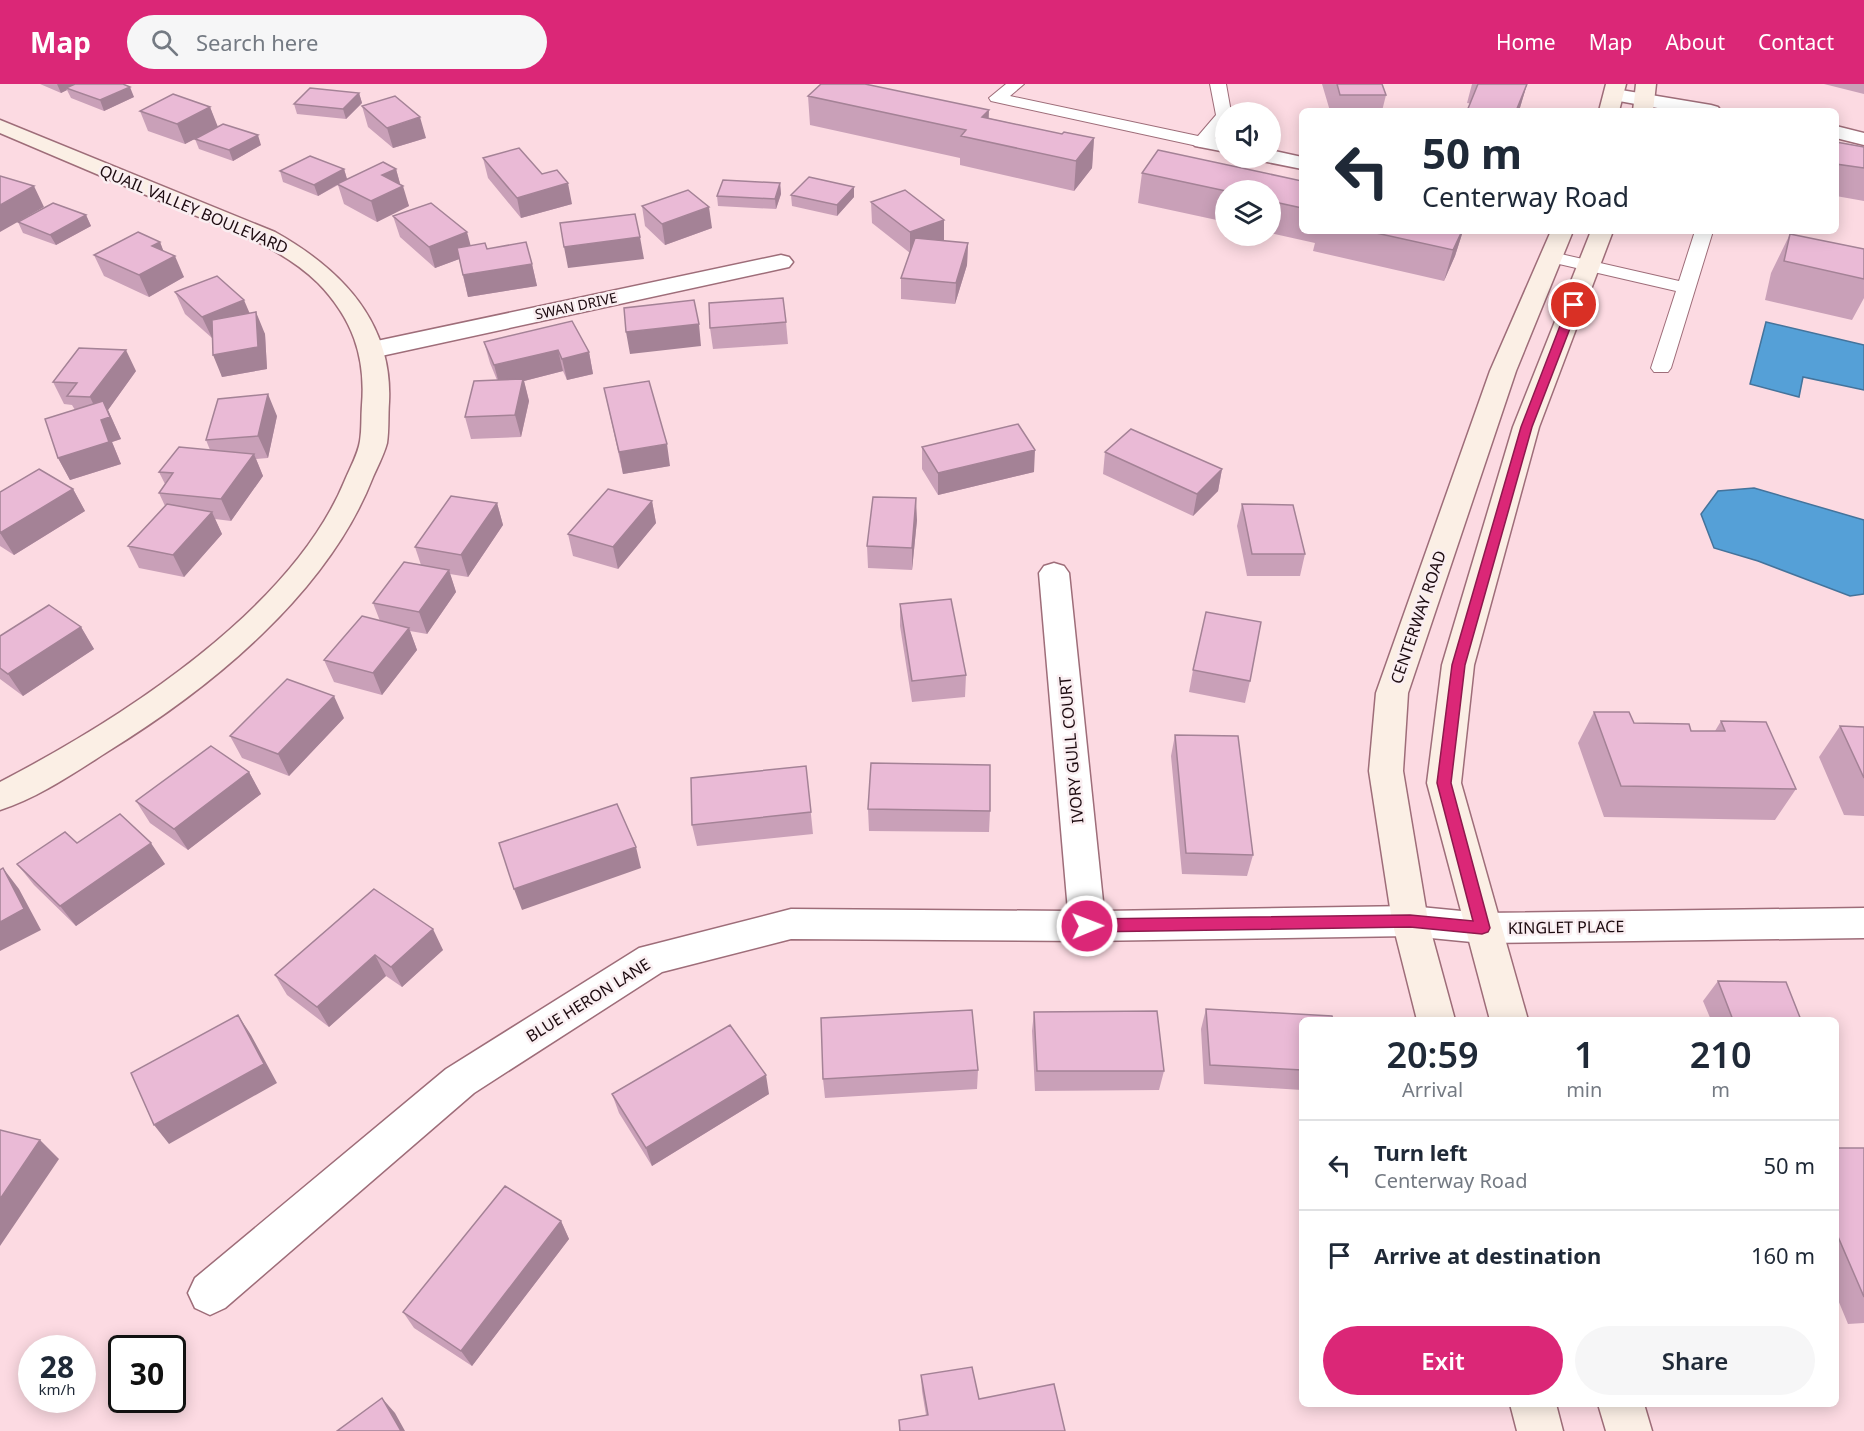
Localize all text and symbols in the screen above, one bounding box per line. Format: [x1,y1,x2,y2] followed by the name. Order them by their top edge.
[127,15,547,69] search box
[30,23,91,61] text: Map
[148,26,181,59] icon: search
[196,27,318,57] text: Search here
[1496,28,1556,56] text: Home
[1589,28,1632,56] text: Map
[1665,28,1725,56] text: About
[1758,28,1834,56] text: Contact
[1215,102,1281,246] map controls
[1215,102,1281,168] button: sound
[1422,124,1522,181] text: 50 m
[1323,132,1401,210] icon: left
[96,159,292,259] street label: QUAIL VALLEY BOULEVARD
[1422,178,1629,215] text: Centerway Road
[1215,180,1281,246] button: layers
[1548,279,1599,330] pin
[533,288,619,323] street label: SWAN DRIVE
[1557,288,1590,321] icon: arrive
[1385,547,1451,687] street label: CENTERWAY ROAD
[1054,675,1088,824] street label: IVORY GULL COURT
[1055,894,1119,958] position arrow
[1508,915,1624,939] street label: KINGLET PLACE
[522,953,654,1047] street label: BLUE HERON LANE
[1386,1030,1479,1079] text: 20:59
[1574,1030,1595,1079] text: 1
[1690,1030,1752,1079] text: 210
[1402,1076,1463,1103] text: Arrival
[1566,1076,1602,1103] text: min
[1711,1076,1730,1103] text: m
[1374,1137,1468,1167] text: Turn left
[1323,1149,1356,1182] icon: left
[1764,1150,1815,1180] text: 50 m
[1374,1167,1527,1194] text: Centerway Road
[1323,1239,1356,1272] icon: arrive
[1374,1240,1601,1270] text: Arrive at destination
[1751,1240,1815,1270] text: 160 m
[1323,1326,1563,1395] button: Exit
[1575,1326,1815,1395] button: Share
[108,1335,186,1413] speed limit sign: 30
[40,1346,74,1387] text: 28
[39,1379,75,1399] text: km/h

